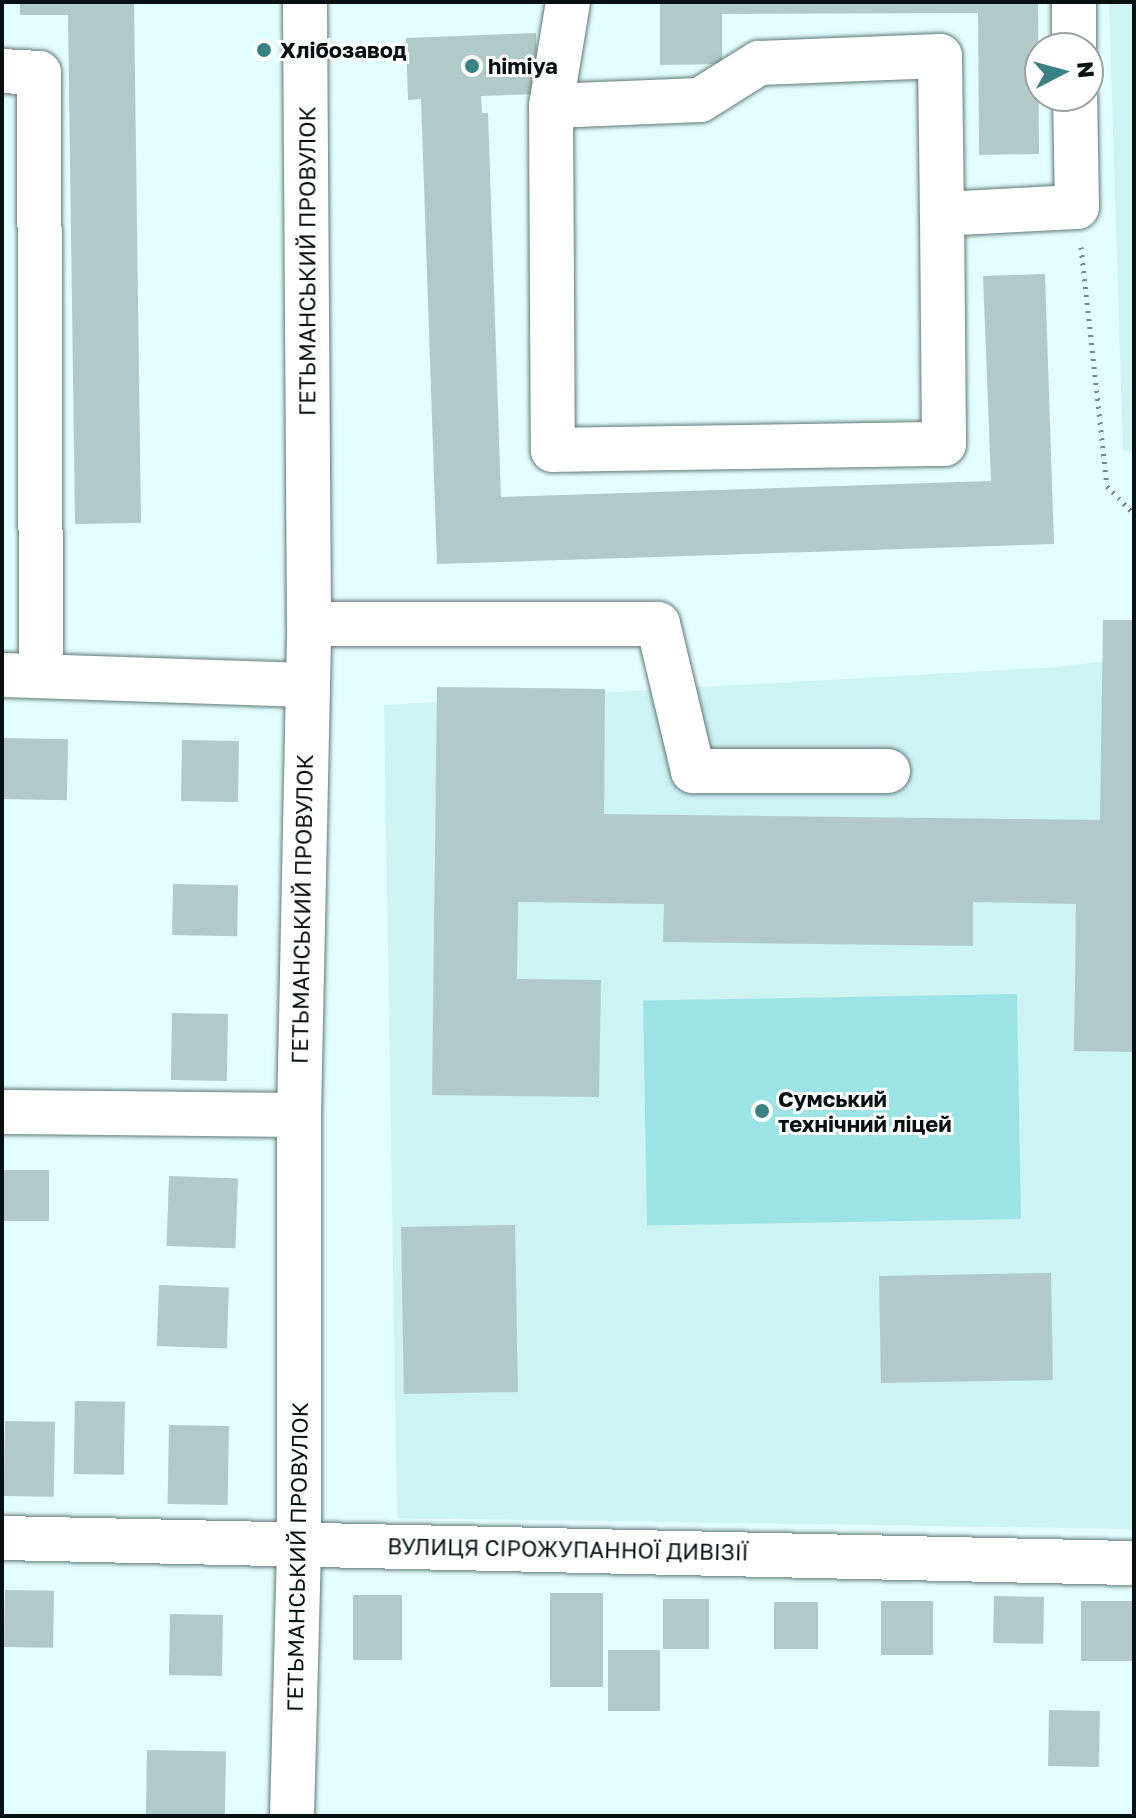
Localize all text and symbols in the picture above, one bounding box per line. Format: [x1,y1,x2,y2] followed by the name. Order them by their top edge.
[1024,32,1104,112] north arrow
[280,37,407,63] place label: Хлібозавод
[255,41,273,59] marker: Хлібозавод
[488,53,558,79] place label: himiya
[463,57,481,75] marker: himiya
[1072,60,1101,79] text: N
[294,106,320,416] street label: ГЕТЬМАНСЬКИЙ ПРОВУЛОК
[286,754,318,1064] street label: ГЕТЬМАНСЬКИЙ ПРОВУЛОК
[778,1085,952,1136] place label: Сумський технічний ліцей
[753,1102,771,1120] marker: Сумський технічний ліцей
[281,1402,313,1712] street label: ГЕТЬМАНСЬКИЙ ПРОВУЛОК
[387,1533,749,1565] street label: ВУЛИЦЯ СІРОЖУПАННОЇ ДИВІЗІЇ

